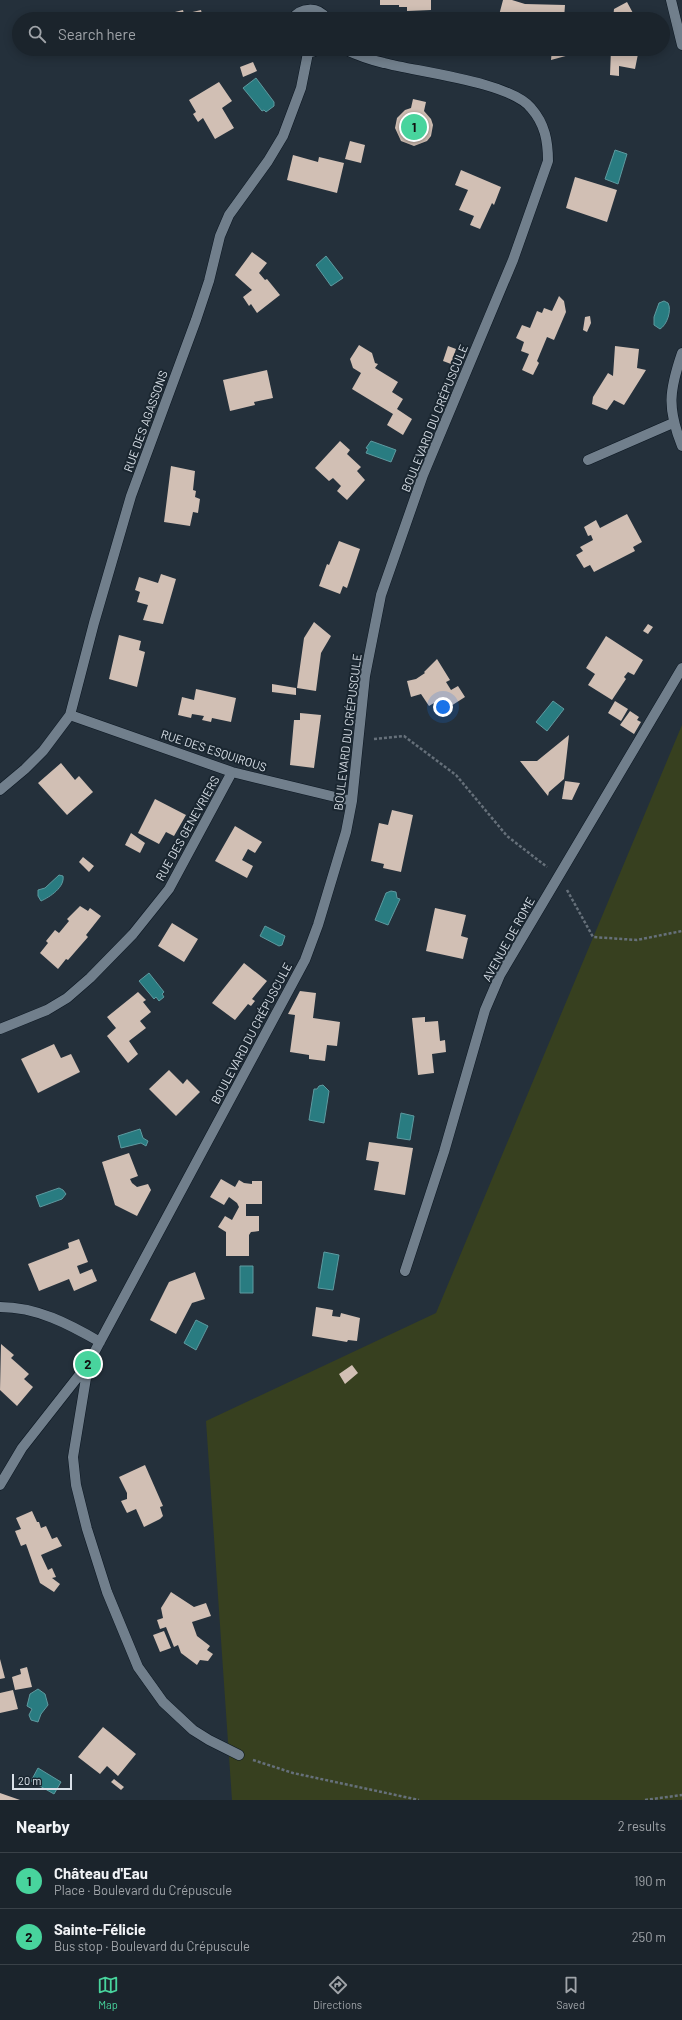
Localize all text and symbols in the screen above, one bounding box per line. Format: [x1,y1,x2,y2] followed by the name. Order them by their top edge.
[12,12,670,56] search box
[26,23,48,45] icon: search
[58,25,136,43] text: Search here
[401,112,427,142] pin: 1
[398,342,470,494] street label: BOULEVARD DU CRÉPUSCULE
[120,368,170,474] street label: RUE DES AGASSONS
[330,653,364,811] street label: BOULEVARD DU CRÉPUSCULE
[433,697,453,717] your location
[159,726,269,774] street label: RUE DES ESQUIROUS
[152,773,222,883] street label: RUE DES GENEVRIERS
[479,894,537,984] street label: AVENUE DE ROME
[208,960,294,1106] street label: BOULEVARD DU CRÉPUSCULE
[75,1349,101,1379] pin: 2
[12,1772,72,1791] scale bar
[18,1774,41,1787] text: 20 m
[16,1816,70,1836] text: Nearby
[618,1818,666,1834] text: 2 results
[54,1864,148,1882] text: Château d'Eau
[27,1873,31,1889] text: 1
[634,1873,666,1889] text: 190 m
[54,1882,232,1898] text: Place · Boulevard du Crépuscule
[54,1920,146,1938] text: Sainte-Félicie
[25,1929,33,1945] text: 2
[632,1929,666,1945] text: 250 m
[54,1938,250,1954] text: Bus stop · Boulevard du Crépuscule
[97,1974,119,2011] tab: Map
[313,1974,362,2011] tab: Directions
[556,1974,585,2011] tab: Saved

